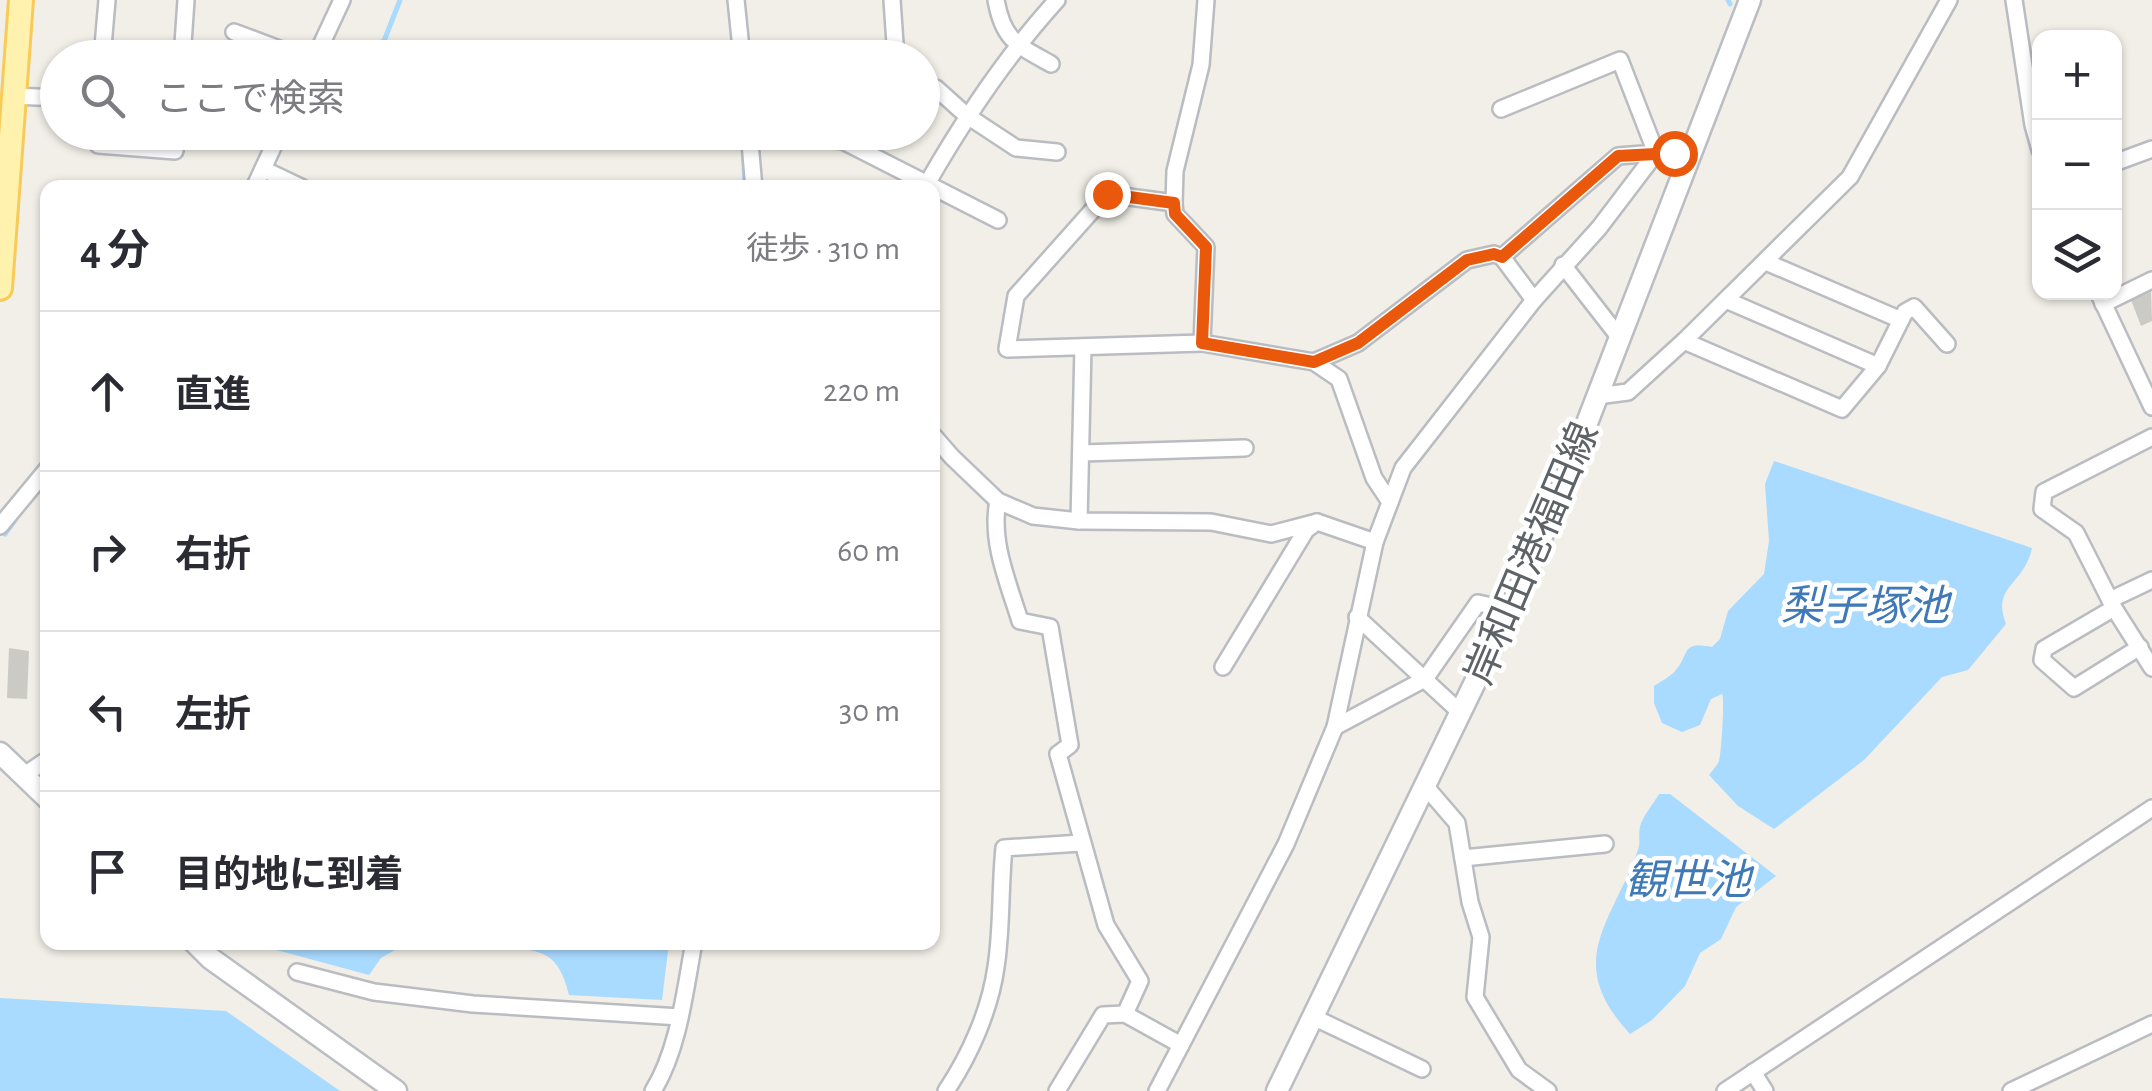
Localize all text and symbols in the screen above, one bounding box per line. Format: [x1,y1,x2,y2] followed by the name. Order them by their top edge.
[2032,30,2122,300] map controls
[2032,30,2122,120] button: +
[40,40,940,150] search box
[75,68,130,123] icon: search
[155,81,345,119] text: ここで検索
[2032,120,2122,210] button: −
[1652,131,1698,177] route start
[1085,172,1131,218] route end
[2032,210,2122,300] button: layers
[80,230,149,272] text: 4 分
[746,233,900,265] text: 徒歩 · 310 m
[80,364,135,419] icon: ahead
[823,375,900,407] text: 220 m
[175,377,251,415] text: 直進
[1458,416,1606,690] street label: 岸和田港福田線
[80,524,135,579] icon: right
[837,535,900,567] text: 60 m
[175,537,251,575] text: 右折
[1781,584,1953,628] water label: 梨子塚池
[80,684,135,739] icon: left
[839,695,900,727] text: 30 m
[175,697,251,735] text: 左折
[80,844,135,899] icon: arrive
[175,857,403,895] text: 目的地に到着
[1625,858,1755,902] water label: 観世池

